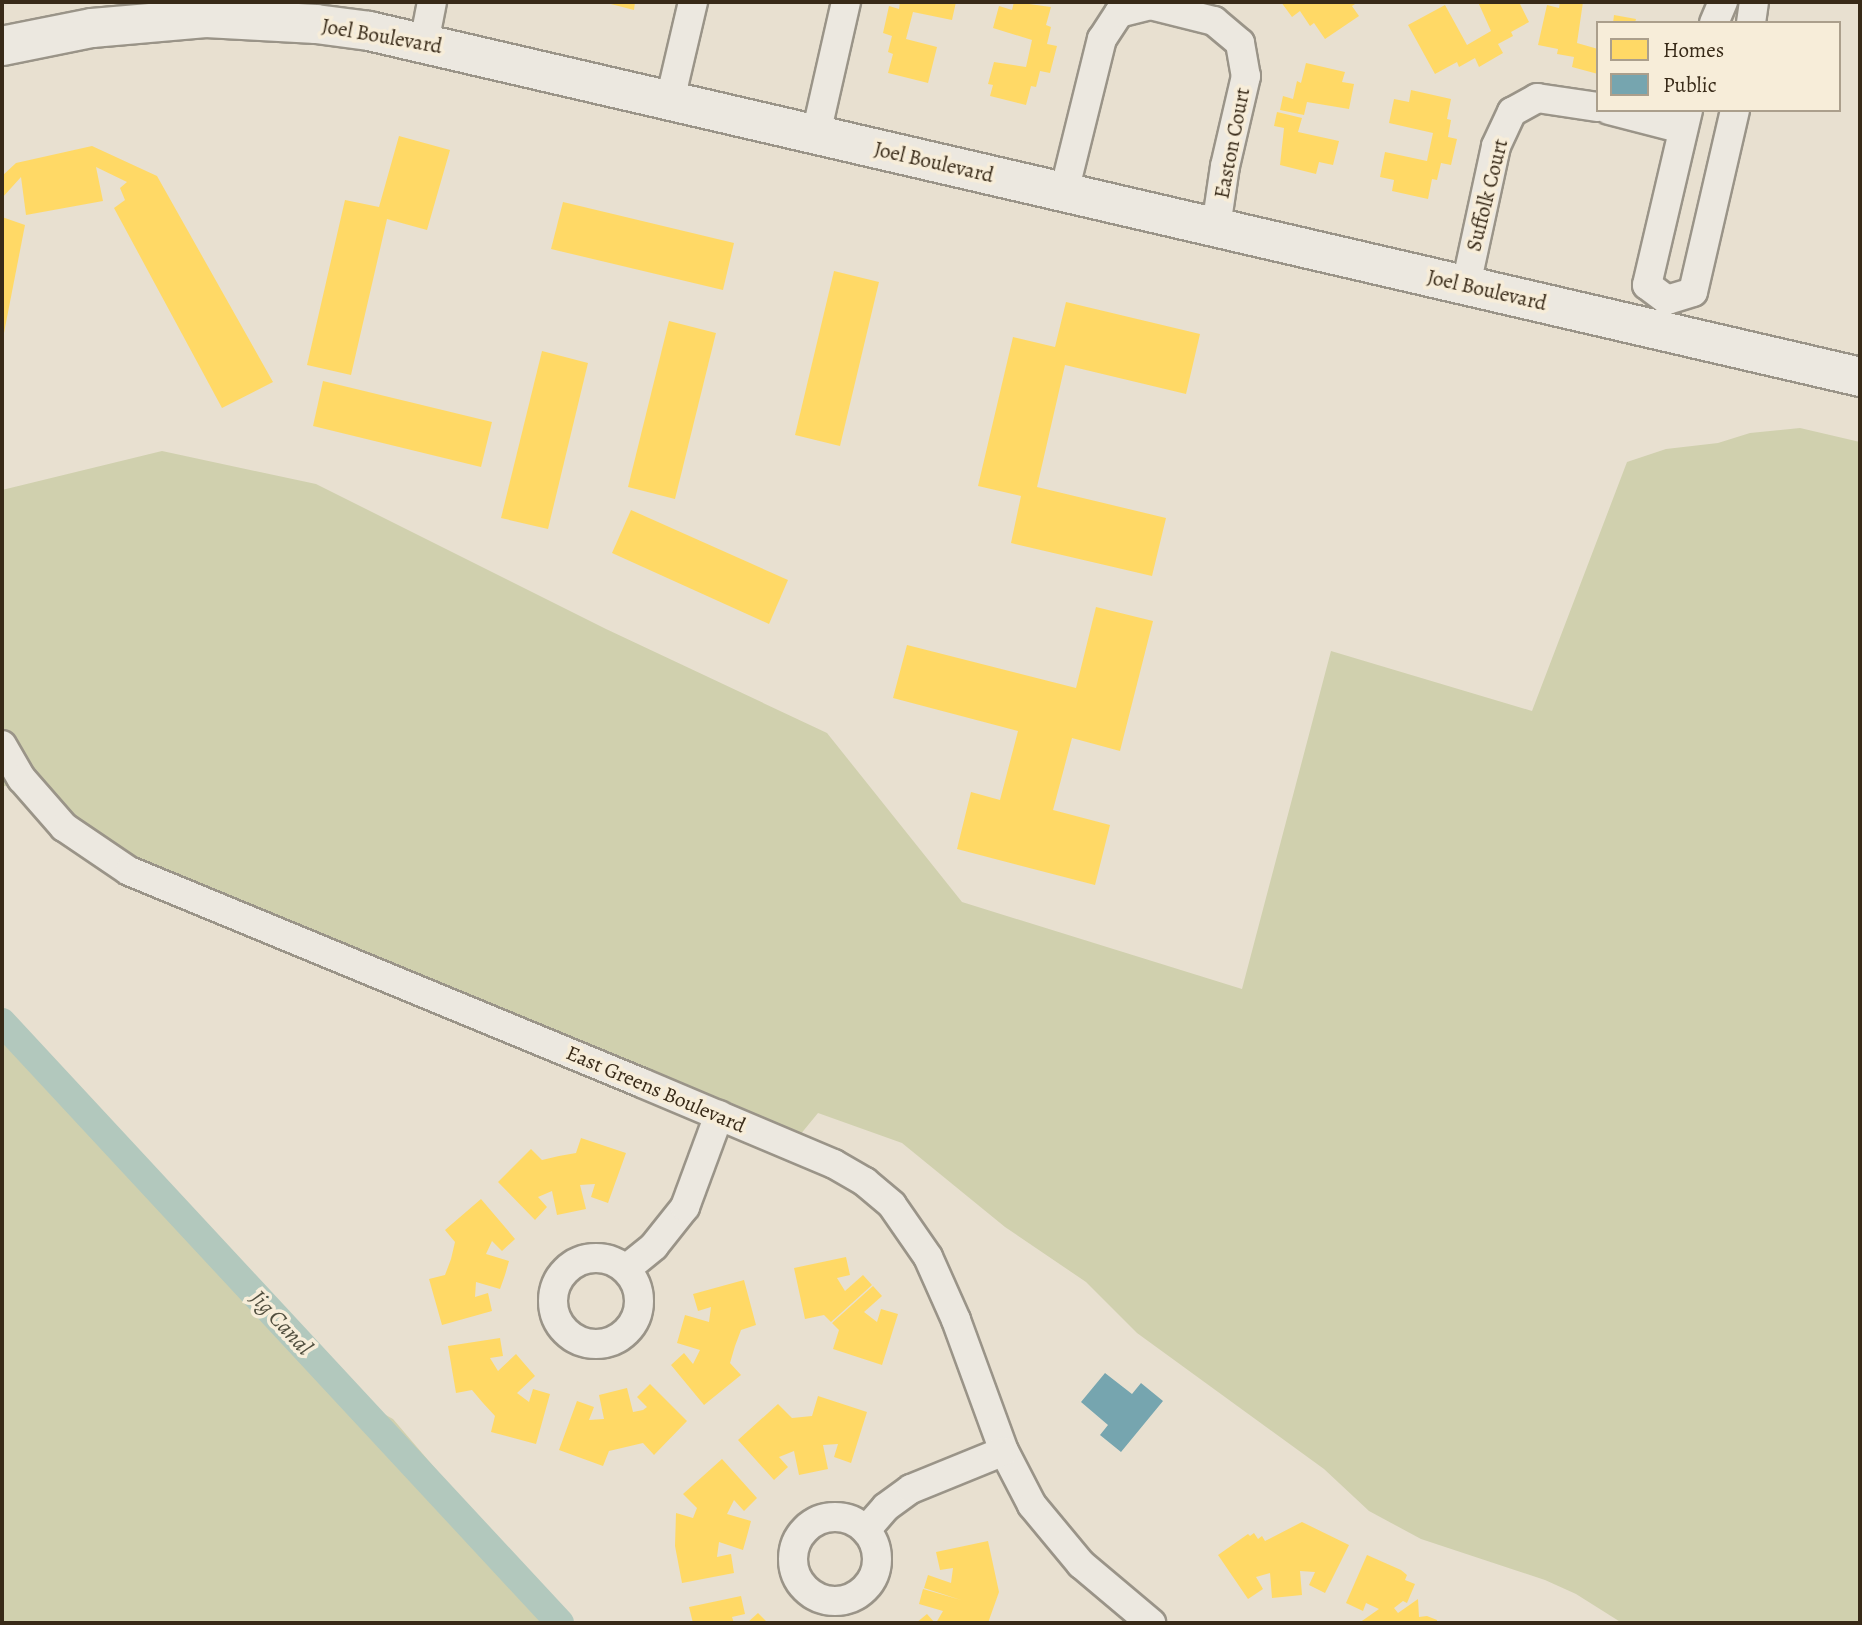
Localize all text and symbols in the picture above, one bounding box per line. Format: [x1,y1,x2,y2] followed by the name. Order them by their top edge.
[320,13,444,59] street label: Joel Boulevard
[1596,21,1841,112] legend
[1663,36,1724,64] text: Homes
[1663,71,1717,99] text: Public
[1209,85,1255,201] street label: Easton Court
[872,136,996,188] street label: Joel Boulevard
[1461,136,1513,254] street label: Suffolk Court
[1425,264,1549,316] street label: Joel Boulevard
[563,1040,749,1138] street label: East Greens Boulevard
[244,1285,318,1361] water label: Jig Canal

